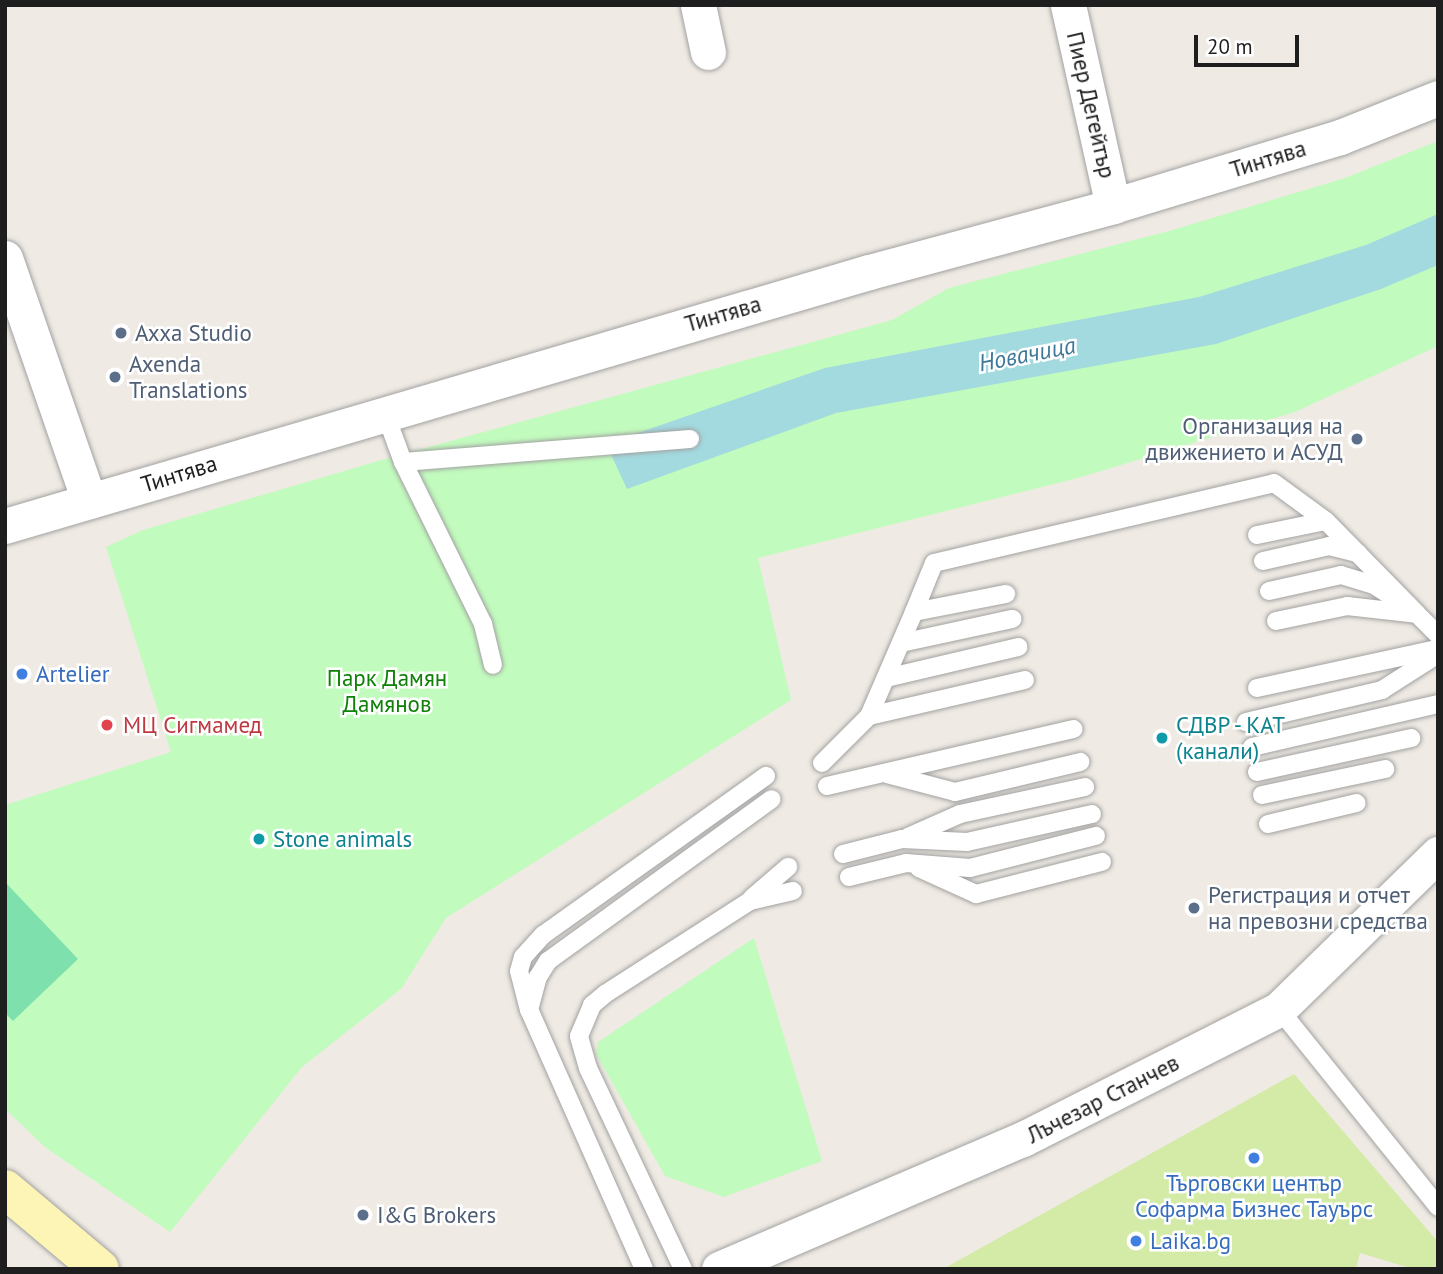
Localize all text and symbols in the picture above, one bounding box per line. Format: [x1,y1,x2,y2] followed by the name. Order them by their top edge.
[1198,21,1303,65] scale bar
[1061,29,1121,181] street label: Пиер Дегейтър
[1207,33,1253,60] text: 20 m
[1227,134,1309,184] street label: Тинтява
[682,290,764,338] street label: Тинтява
[135,319,252,347] place label: Axxa Studio
[113,325,129,341] marker: Axxa Studio
[976,331,1078,377] water label: Новачица
[129,350,248,404] place label: Axenda Translations
[107,369,123,385] marker: Axenda Translations
[1145,412,1343,466] place label: Организация на движението и АСУД
[1349,431,1365,447] marker: Организация на движението и АСУД
[138,449,220,499] street label: Тинтява
[36,660,110,688] place label: Artelier
[326,664,448,718] park label: Парк Дамян Дамянов
[14,666,30,682] marker: Artelier
[123,711,262,739] place label: МЦ Сигмамед
[1176,711,1290,765] place label: СДВР - КАТ (канали)
[97,715,117,735] marker: МЦ Сигмамед
[1154,730,1170,746] marker: СДВР - КАТ (канали)
[273,825,412,853] place label: Stone animals
[251,831,267,847] marker: Stone animals
[1208,881,1428,935] place label: Регистрация и отчет на превозни средства
[1186,900,1202,916] marker: Регистрация и отчет на превозни средства
[1022,1049,1184,1149] street label: Лъчезар Станчев
[1246,1150,1262,1166] marker: Търговски център Софарма Бизнес Тауърс
[1135,1169,1373,1223] place label: Търговски център Софарма Бизнес Тауърс
[377,1201,496,1229] place label: I&G Brokers
[355,1207,371,1223] marker: I&G Brokers
[1150,1227,1231,1255] place label: Laika.bg
[1128,1233,1144,1249] marker: Laika.bg

